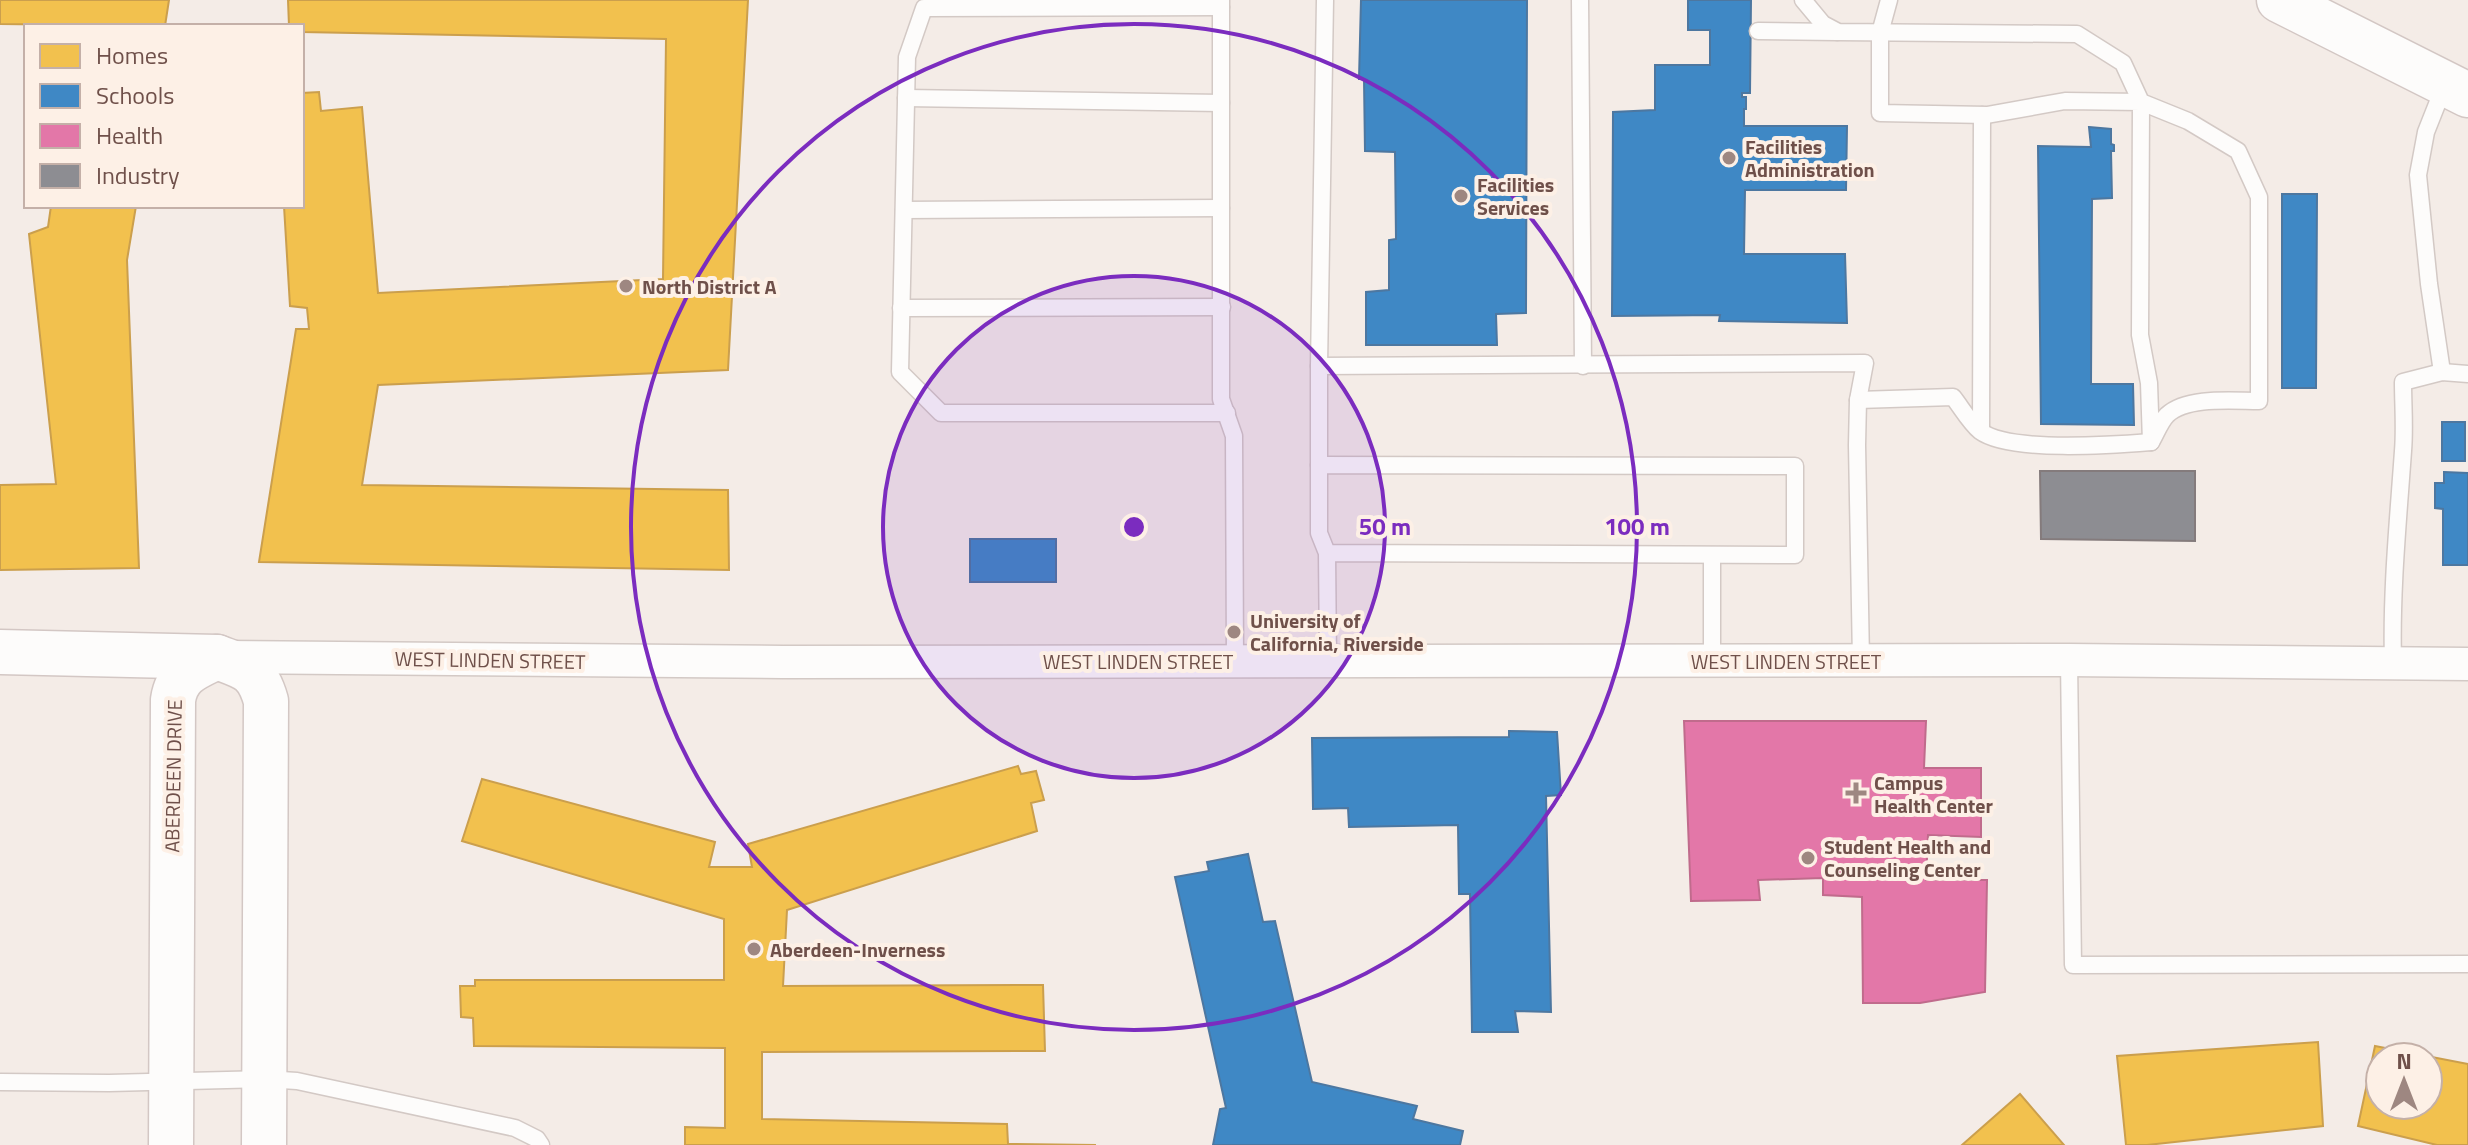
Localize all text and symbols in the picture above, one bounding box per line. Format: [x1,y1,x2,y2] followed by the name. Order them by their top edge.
[24,24,304,208] legend
[96,37,168,73] text: Homes
[96,77,174,113] text: Schools
[96,117,163,153] text: Health
[1745,131,1875,185] place label: Facilities Administration
[1720,149,1738,167] marker: Facilities Administration
[96,157,180,193] text: Industry
[1477,169,1554,223] place label: Facilities Services
[1452,187,1470,205] marker: Facilities Services
[642,271,776,302] place label: North District A
[617,277,635,295] marker: North District A
[1359,508,1411,544] text: 50 m
[1604,508,1670,544] text: 100 m
[1120,513,1148,541] centre of rings
[1250,605,1424,659] place label: University of California, Riverside
[1225,623,1243,641] marker: University of California, Riverside
[394,643,586,677] street label: WEST LINDEN STREET
[1043,646,1234,677] street label: WEST LINDEN STREET
[1691,646,1882,677] street label: WEST LINDEN STREET
[156,699,190,853] street label: ABERDEEN DRIVE
[1874,767,1993,821] place label: Campus Health Center
[1845,782,1867,804] marker: Campus Health Center
[1824,831,1991,885] place label: Student Health and Counseling Center
[1799,849,1817,867] marker: Student Health and Counseling Center
[770,934,945,965] place label: Aberdeen-Inverness
[745,940,763,958] marker: Aberdeen-Inverness
[2364,1041,2444,1121] north arrow
[2396,1044,2412,1078] text: N

